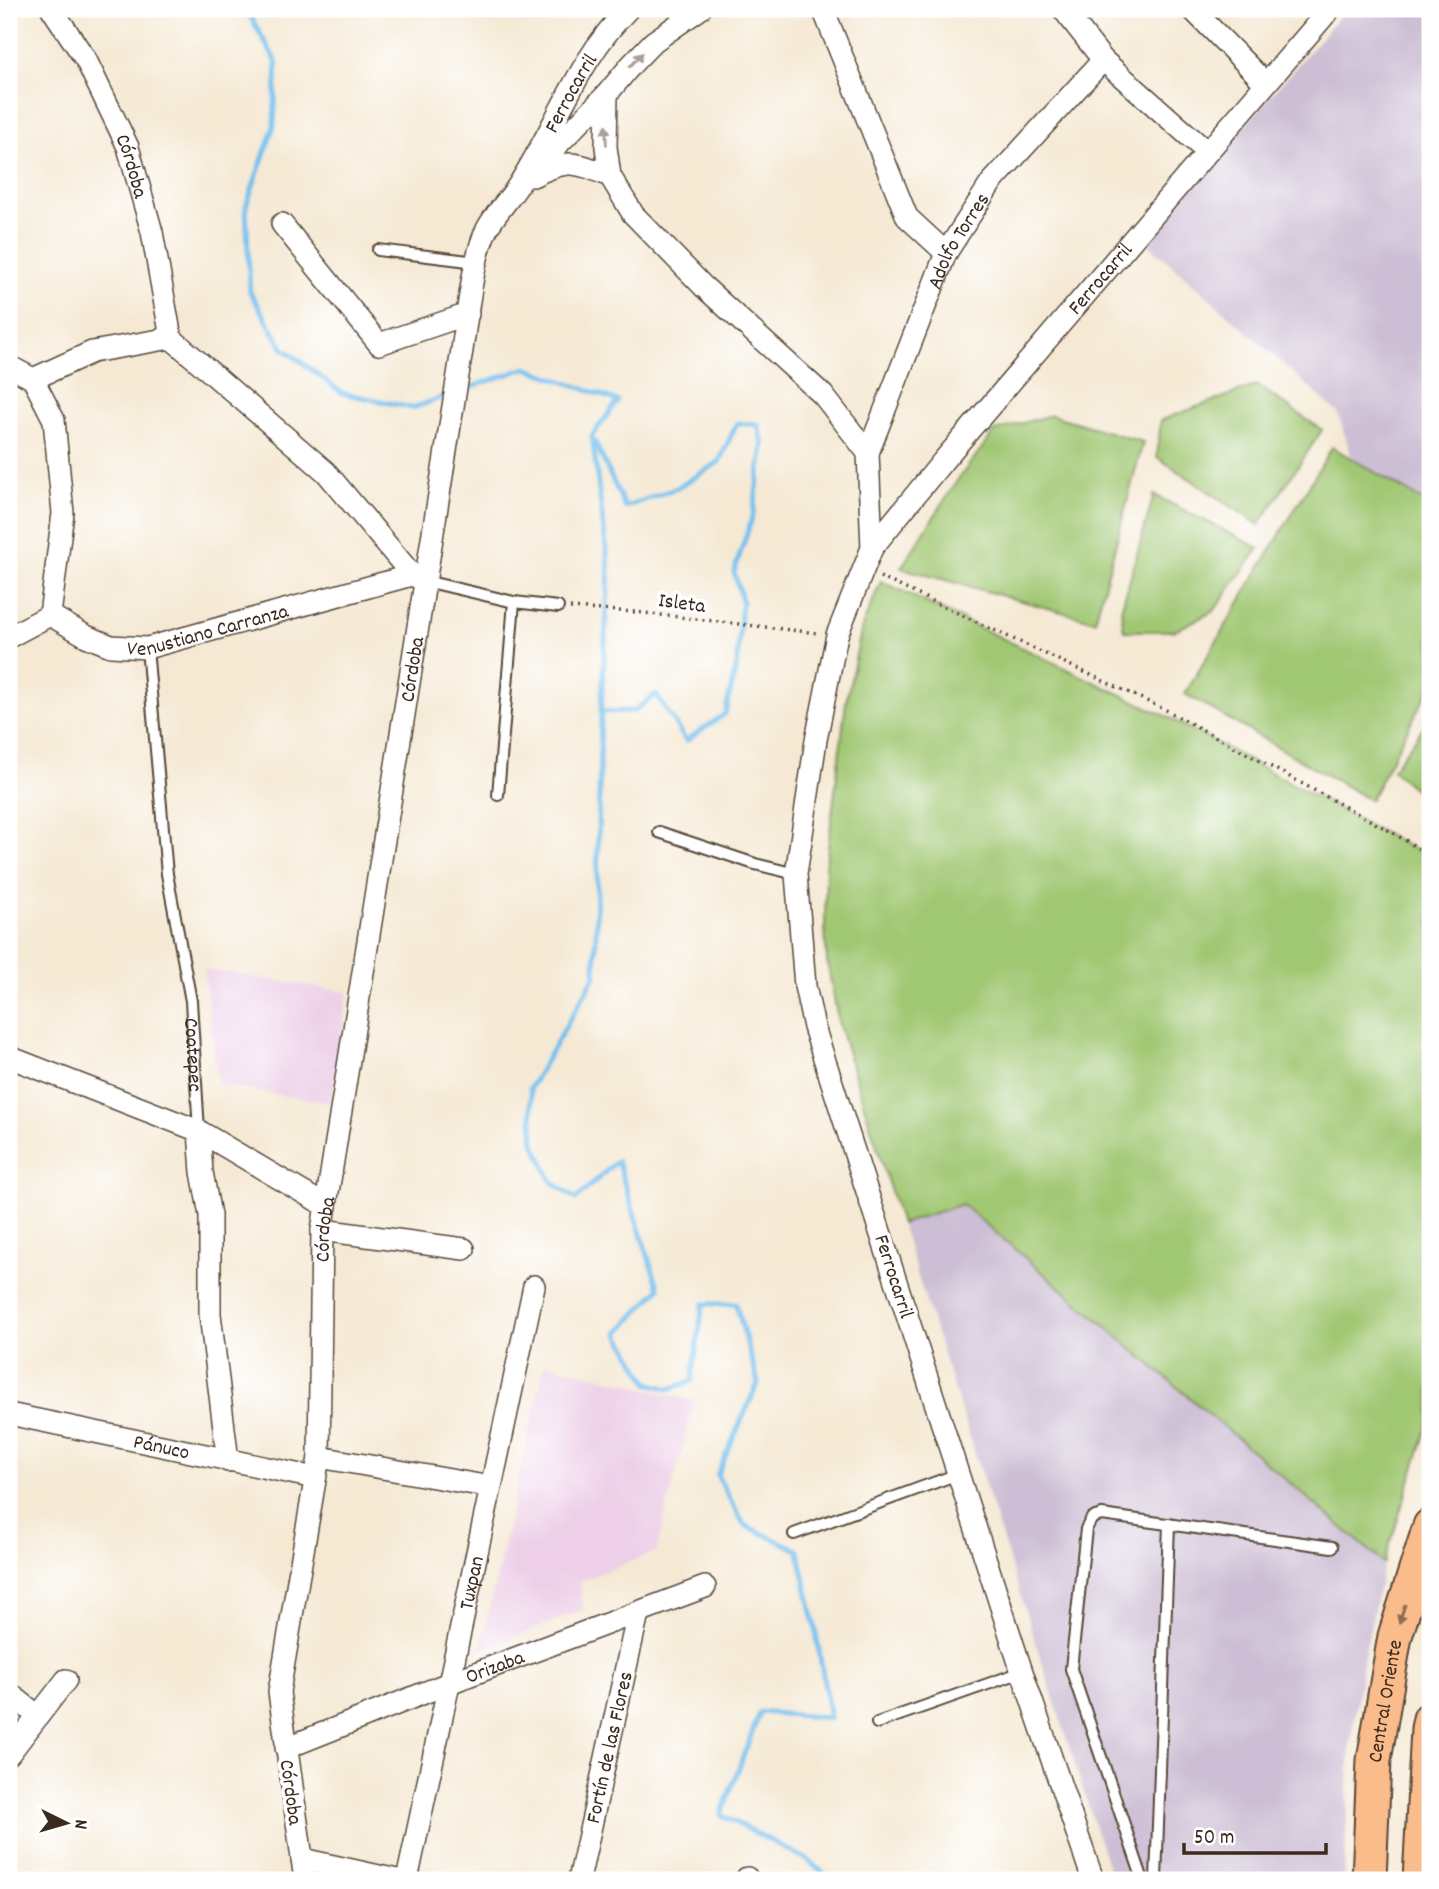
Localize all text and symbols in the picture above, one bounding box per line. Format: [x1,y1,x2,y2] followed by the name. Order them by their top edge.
[539,49,606,139] street label: Ferrocarril
[627,52,643,69] one-way arrow
[600,124,611,146] one-way arrow
[106,129,154,203] street label: Córdoba
[921,188,999,294] street label: Adolfo Torres
[1062,238,1141,323] street label: Ferrocarril
[656,587,708,623] street label: Isleta
[126,597,293,666] street label: Venustiano Carranza
[394,634,434,705] street label: Córdoba
[174,1017,209,1093] street label: Coatepec
[309,1194,345,1262] street label: Córdoba
[865,1231,920,1323] street label: Ferrocarril
[130,1428,192,1469] street label: Pánuco
[453,1554,494,1613] street label: Tuxpan
[1396,1604,1407,1625] one-way arrow
[1362,1638,1412,1765] street label: Central Oriente
[462,1644,530,1693] street label: Orizaba
[580,1669,643,1827] street label: Fortín de las Flores
[270,1758,309,1828] street label: Córdoba
[32,1787,102,1857] north arrow
[1184,1812,1325,1856] scale bar
[66,1818,93,1830] text: N
[1194,1824,1234,1854] text: 50 m

